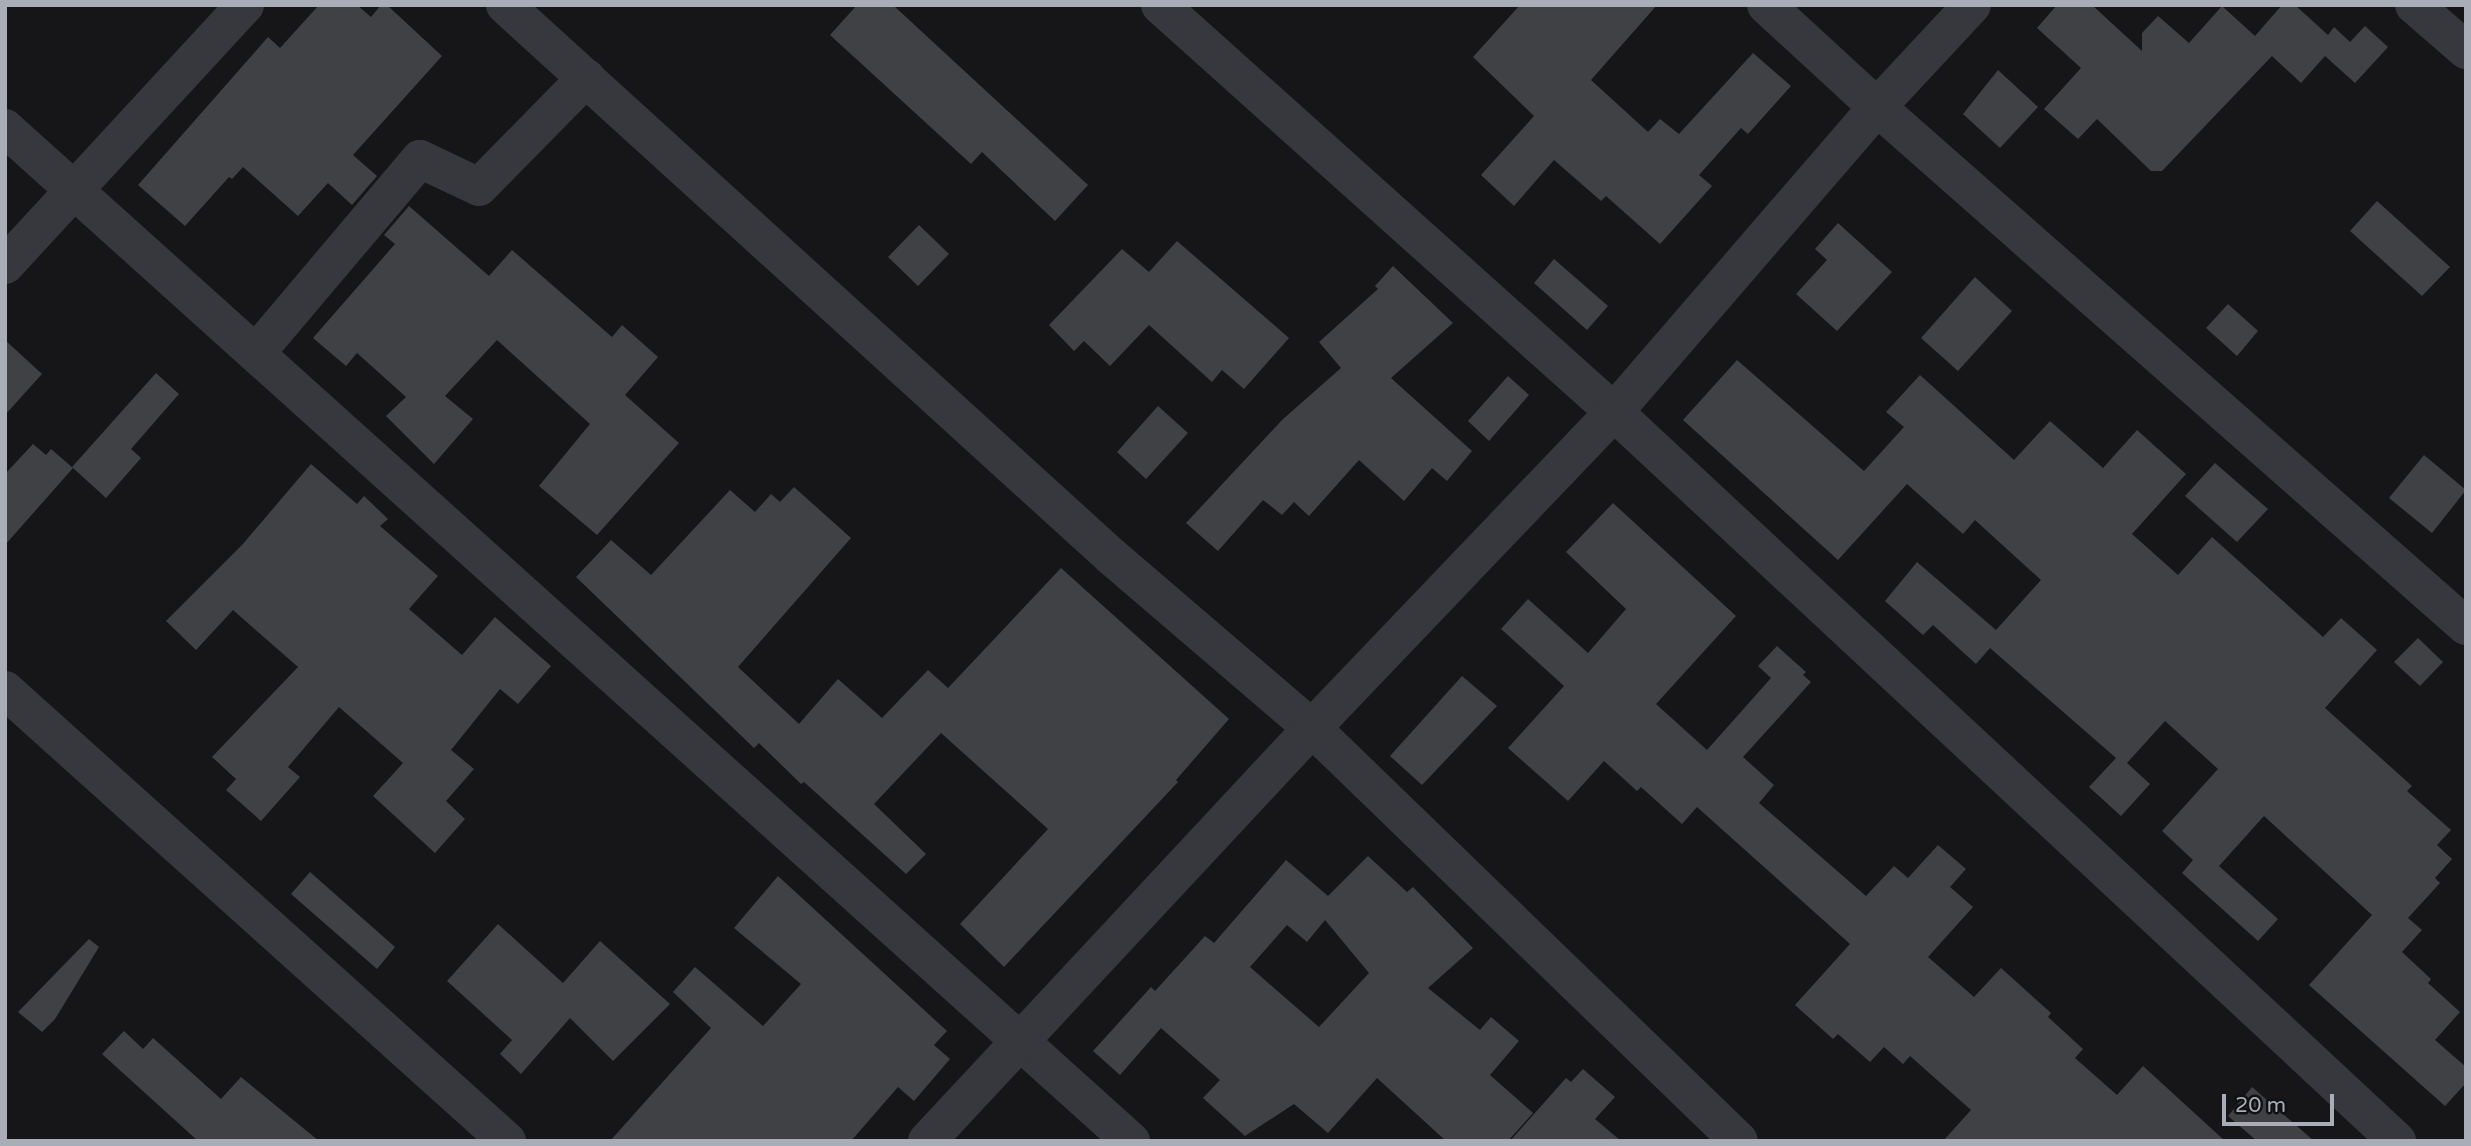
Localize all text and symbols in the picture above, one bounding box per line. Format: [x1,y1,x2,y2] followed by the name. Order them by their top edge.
[2226,1080,2338,1124] scale bar
[2235,1093,2286,1118] text: 20 m

